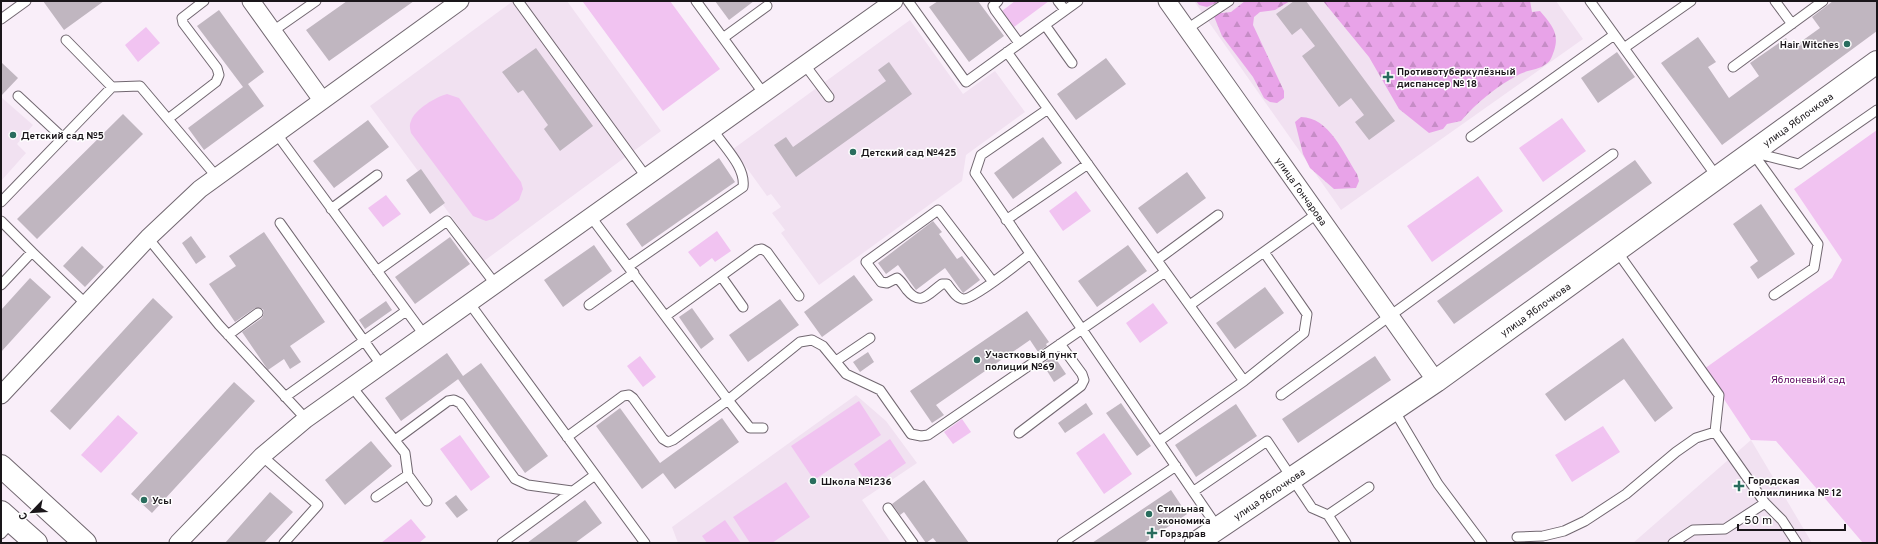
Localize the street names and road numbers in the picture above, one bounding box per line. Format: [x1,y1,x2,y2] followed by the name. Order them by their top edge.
[1761,91,1836,150] street label: улица Яблочкова
[1272,155,1329,229] street label: улица Гончарова
[1498,281,1574,340] street label: улица Яблочкова
[1231,466,1308,524] street label: улица Яблочкова

